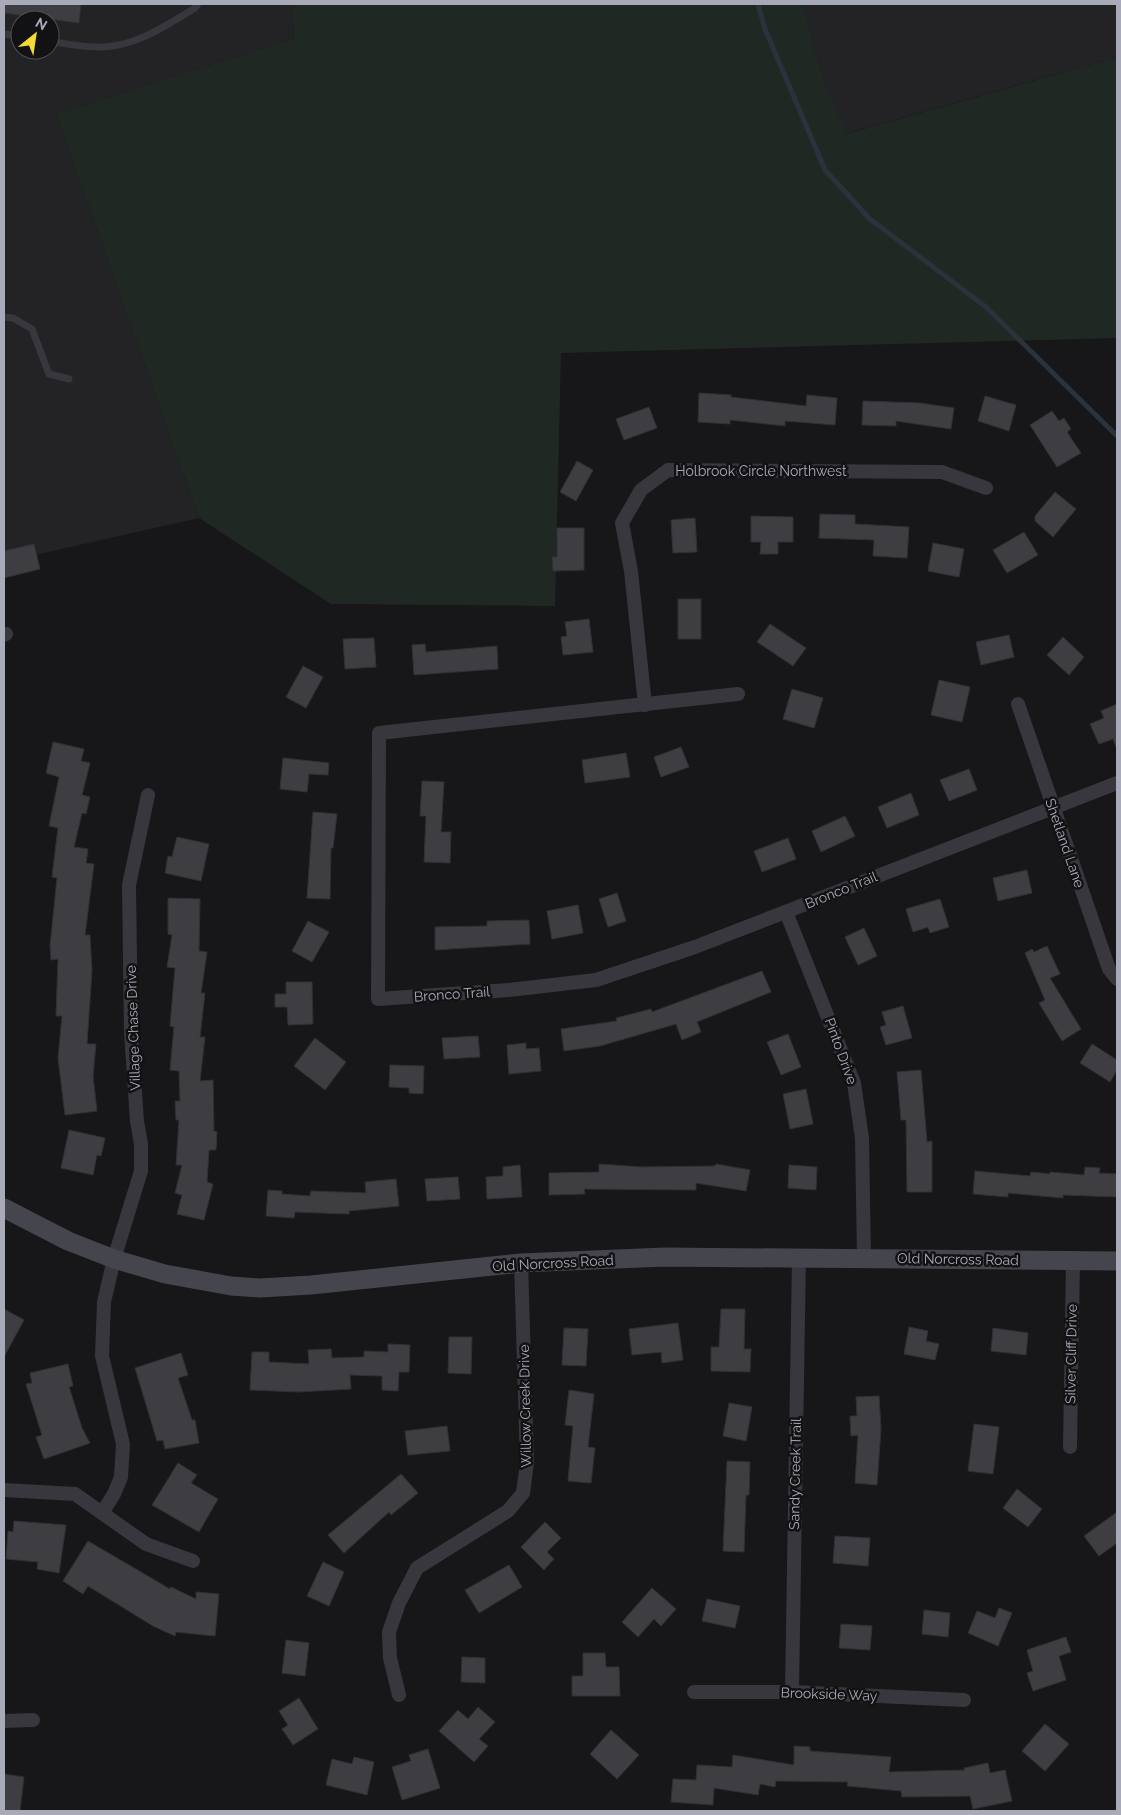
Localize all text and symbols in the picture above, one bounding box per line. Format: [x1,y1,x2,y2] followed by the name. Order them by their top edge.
[10,10,60,60] north arrow
[33,14,50,33] text: N
[675,463,847,479] street label: Holbrook Circle Northwest
[1042,796,1088,890] street label: Shetland Lane
[803,868,880,912] street label: Bronco Trail
[123,965,143,1091] street label: Village Chase Drive
[413,983,491,1005] street label: Bronco Trail
[822,1015,860,1087] street label: Pinto Drive
[897,1250,1019,1268] street label: Old Norcross Road
[492,1252,614,1274] street label: Old Norcross Road
[1062,1304,1080,1404] street label: Silver Cliff Drive
[516,1344,534,1468] street label: Willow Creek Drive
[786,1418,804,1530] street label: Sandy Creek Trail
[780,1684,878,1704] street label: Brookside Way

